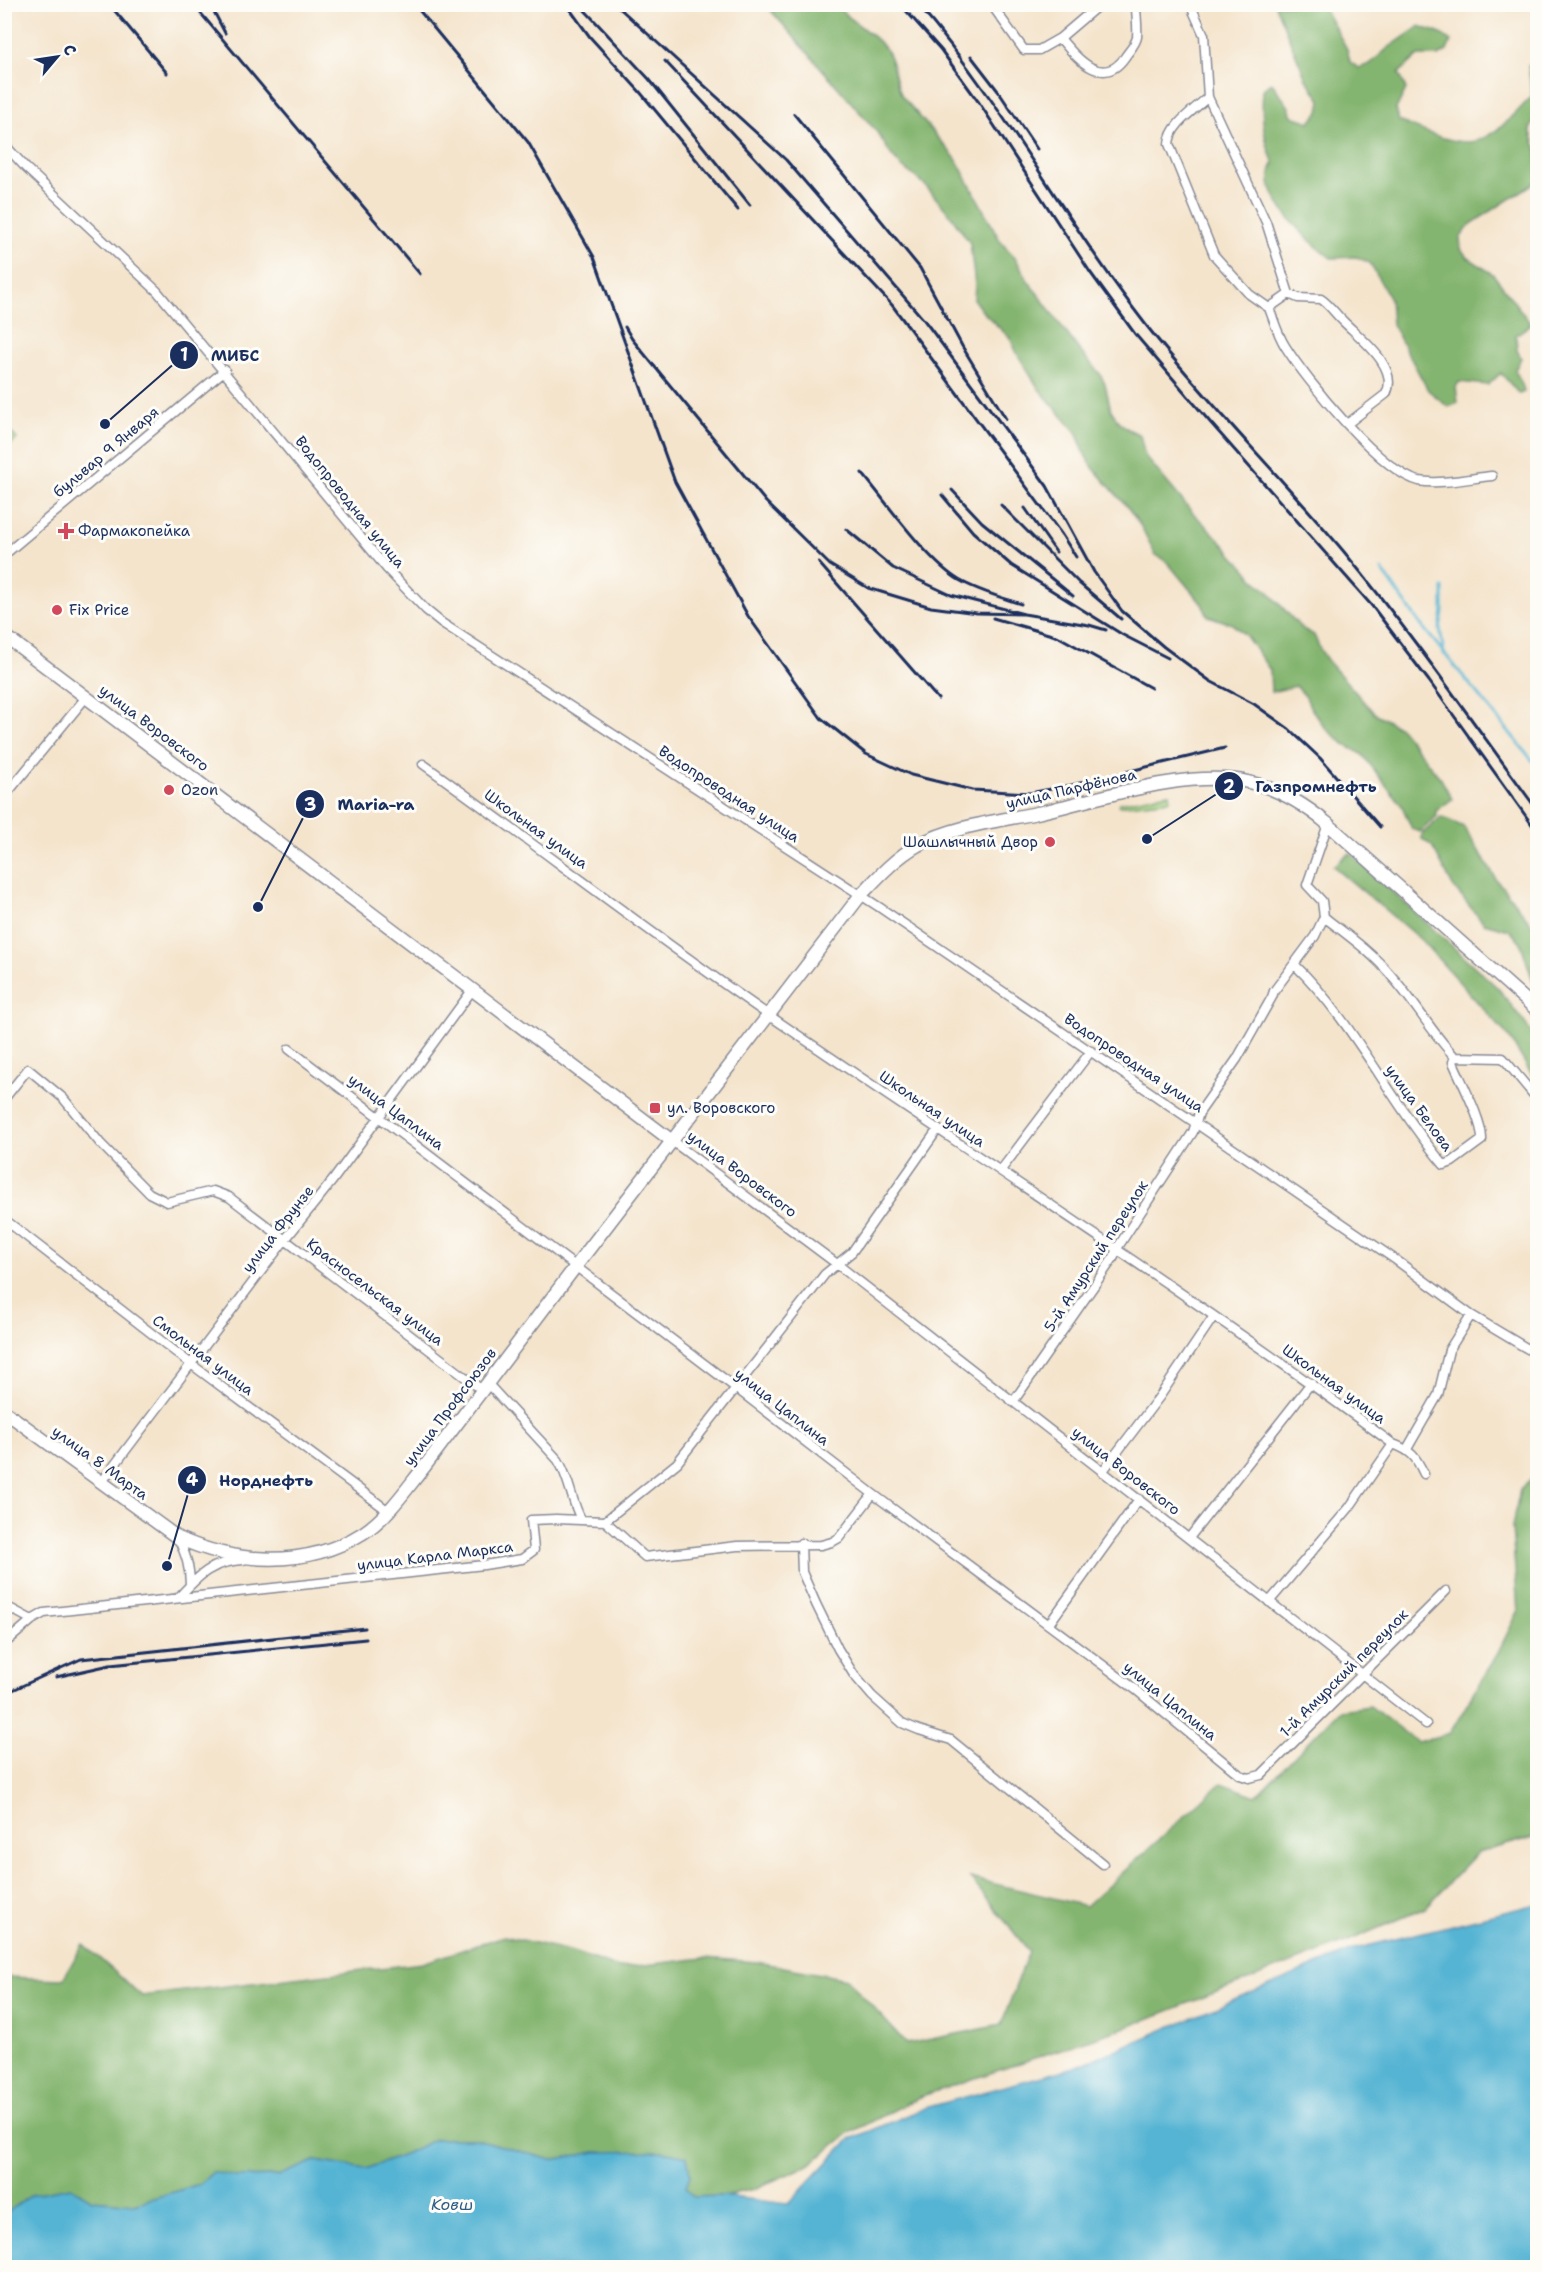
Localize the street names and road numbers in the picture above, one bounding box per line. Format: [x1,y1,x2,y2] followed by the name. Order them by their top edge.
[49,402,163,502] street label: бульвар 9 Января
[291,432,410,573] street label: Водопроводная улица
[95,680,213,776] street label: улица Воровского
[655,741,804,847] street label: Водопроводная улица
[1004,764,1139,814] street label: улица Парфёнова
[480,785,592,874] street label: Школьная улица
[1060,1009,1208,1118] street label: Водопроводная улица
[1381,1060,1458,1156] street label: улица Белова
[875,1066,989,1152] street label: Школьная улица
[344,1069,448,1155] street label: улица Цаплина
[683,1126,801,1222] street label: улица Воровского
[1039,1176,1153,1336] street label: 5-й Амурский переулок
[238,1181,318,1277] street label: улица Фрунзе
[302,1234,448,1351] street label: Красносельская улица
[148,1310,258,1400] street label: Смольная улица
[1278,1340,1390,1429] street label: Школьная улица
[399,1344,501,1470] street label: улица Профсоюзов
[731,1364,834,1451] street label: улица Цаплина
[48,1421,153,1505] street label: улица 8 Марта
[1068,1422,1184,1520] street label: улица Воровского
[356,1536,515,1575] street label: улица Карла Маркса
[1276,1604,1413,1741] street label: 1-й Амурский переулок
[1119,1657,1221,1745] street label: улица Цаплина

